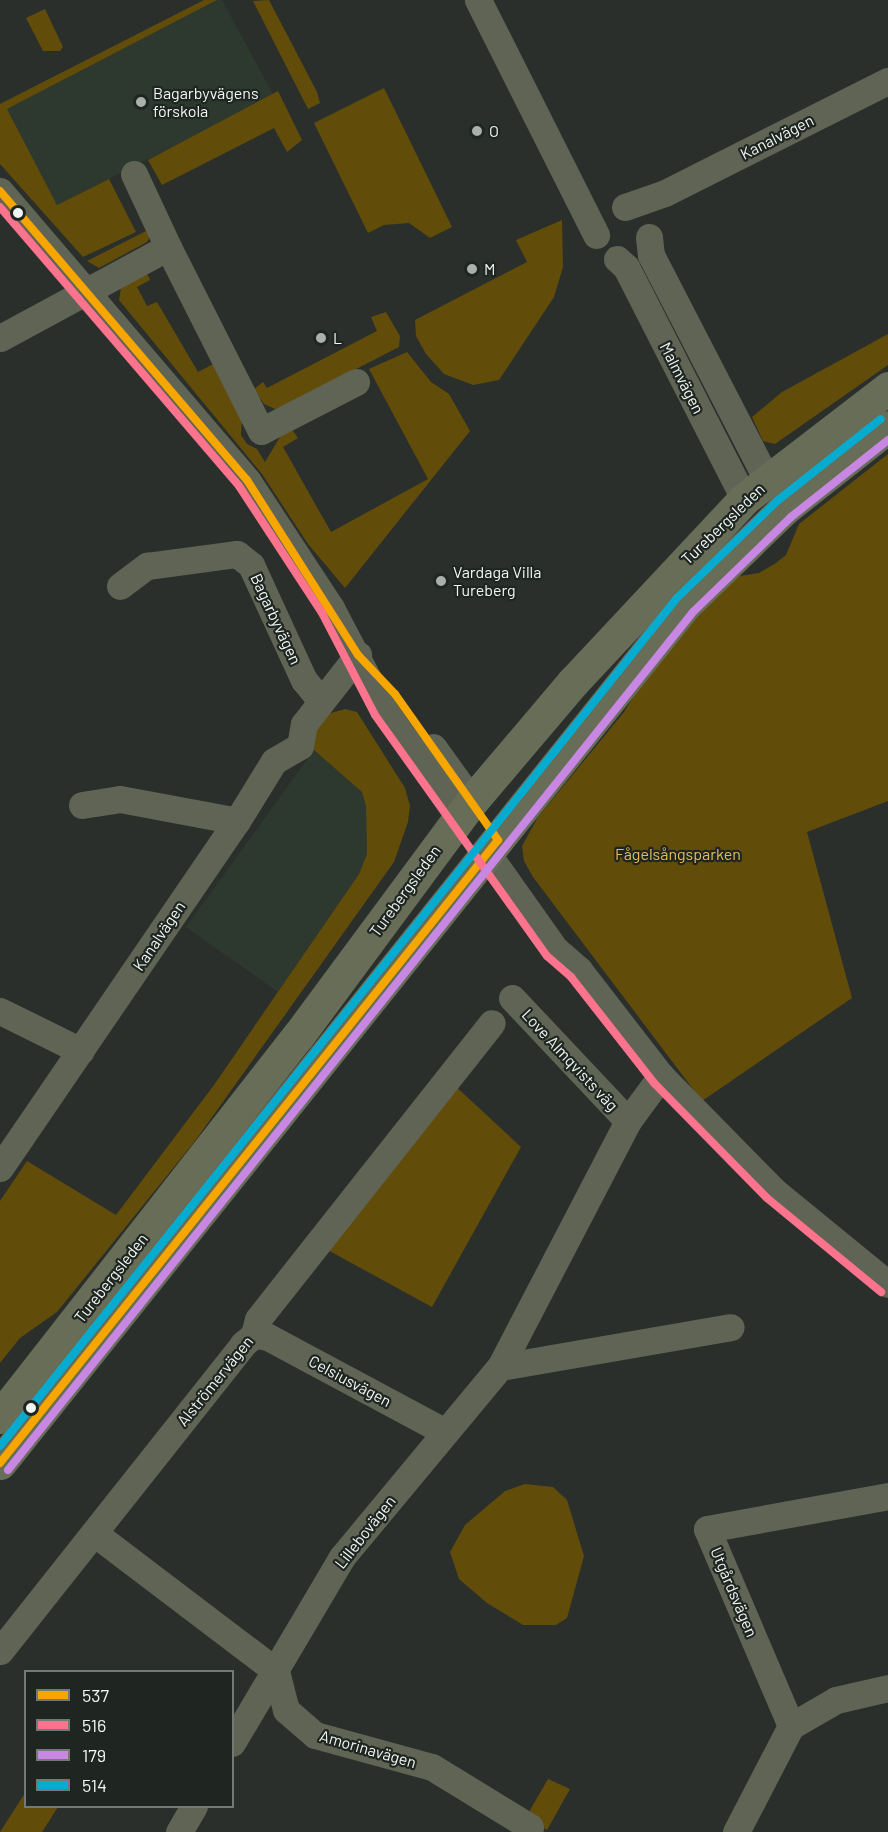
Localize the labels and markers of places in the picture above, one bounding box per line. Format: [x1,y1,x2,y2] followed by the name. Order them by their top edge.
[153,83,259,121] place label: Bagarbyvägens förskola
[134,95,148,109] marker: Bagarbyvägens förskola
[489,121,499,141] place label: O
[470,124,484,138] marker: O
[12,207,24,219] unlabelled marker
[484,259,495,279] place label: M
[465,262,479,276] marker: M
[333,328,342,348] place label: L
[314,331,328,345] marker: L
[453,562,541,600] place label: Vardaga Villa Tureberg
[434,574,448,588] marker: Vardaga Villa Tureberg
[25,1402,37,1414] unlabelled marker

